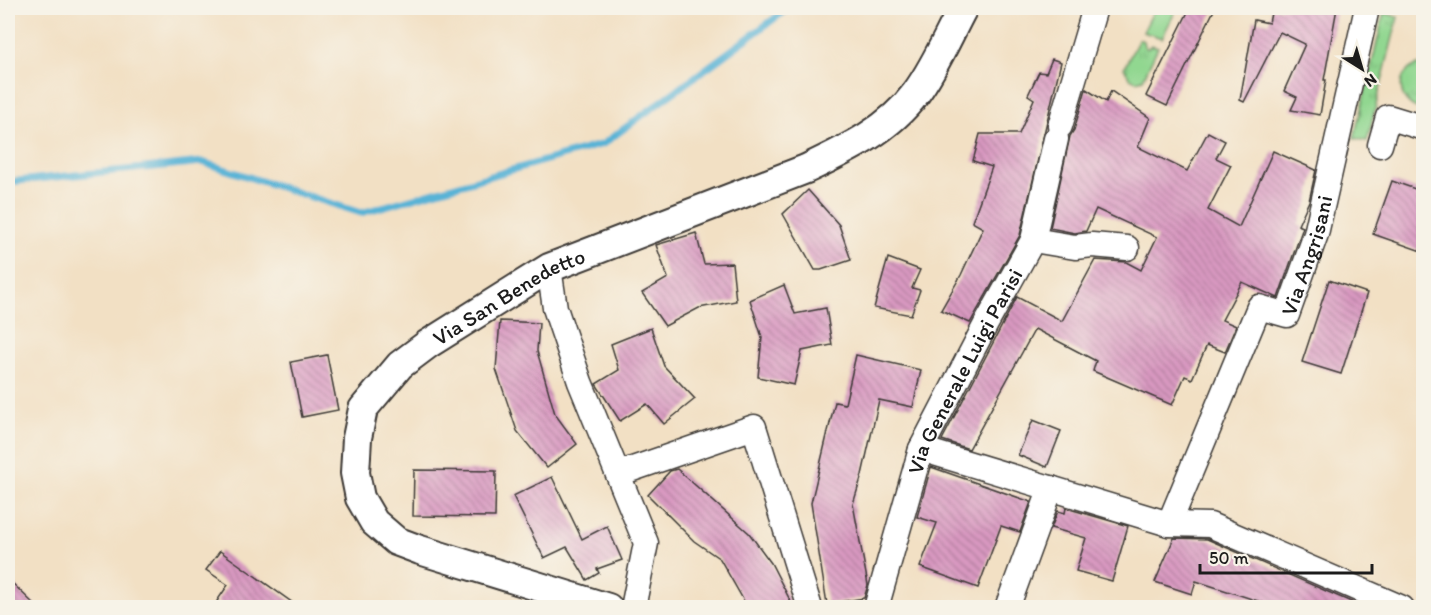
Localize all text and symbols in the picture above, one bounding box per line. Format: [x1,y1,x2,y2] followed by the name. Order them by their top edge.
[1332,39,1392,99] north arrow
[1361,70,1381,91] text: N
[1275,193,1338,319] street label: Via Angrisani
[428,242,589,352] street label: Via San Benedetto
[902,264,1028,477] street label: Via Generale Luigi Parisi
[1200,537,1372,575] scale bar
[1209,547,1249,569] text: 50 m

